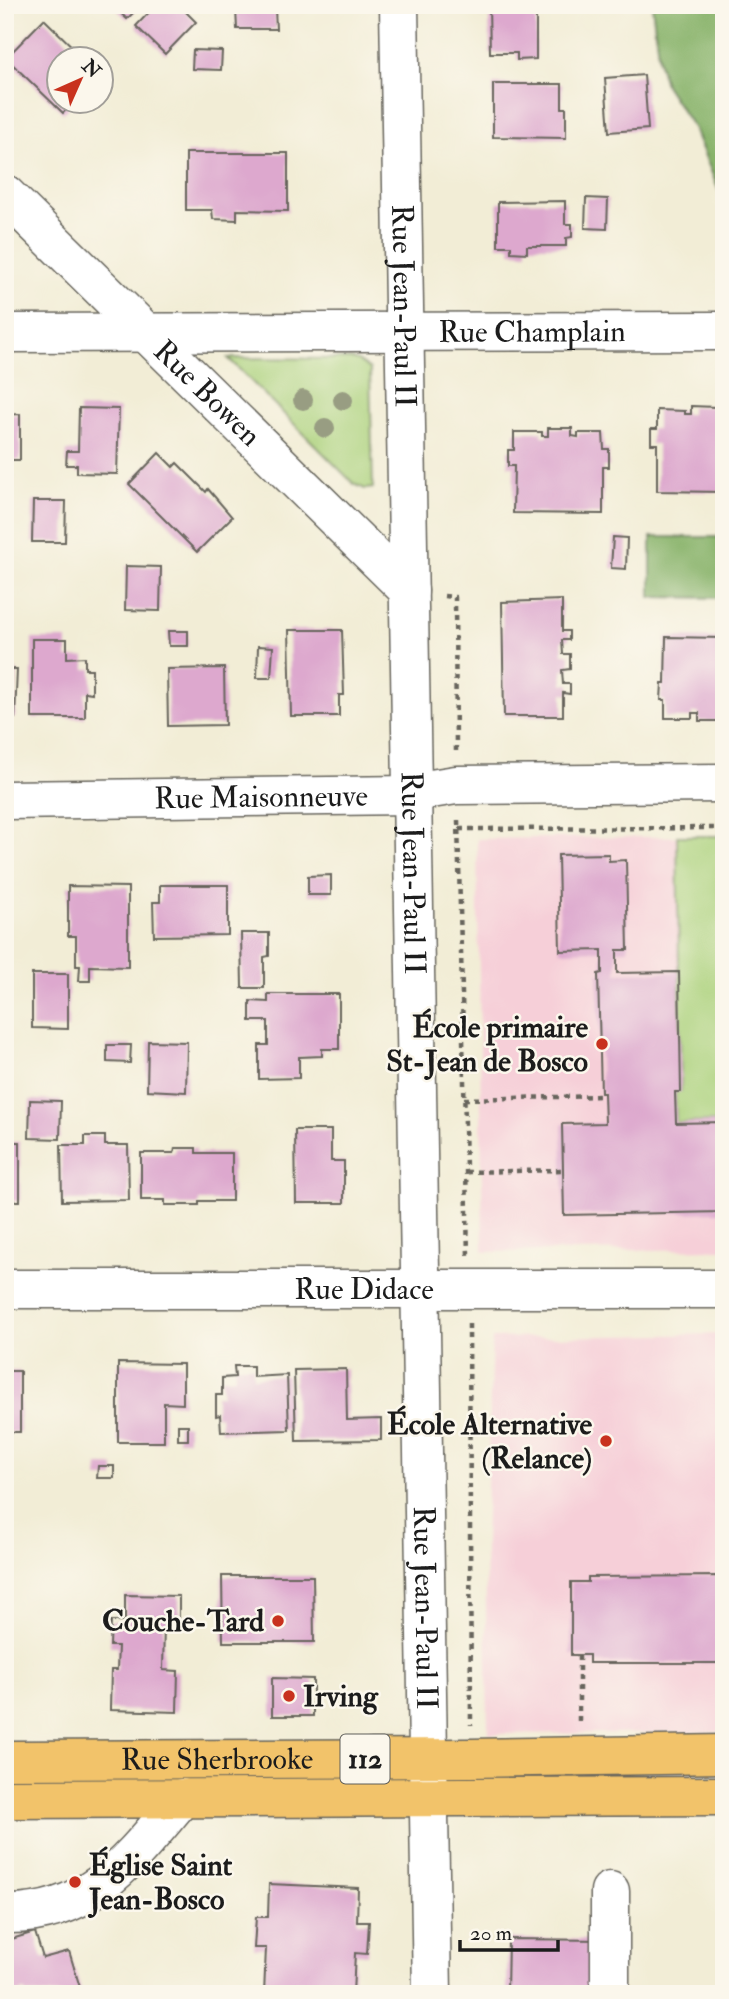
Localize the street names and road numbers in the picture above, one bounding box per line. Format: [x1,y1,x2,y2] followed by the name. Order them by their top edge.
[384,204,424,408] street label: Rue Jean-Paul II
[438,313,626,350] street label: Rue Champlain
[146,332,269,454] street label: Rue Bowen
[393,771,434,975] street label: Rue Jean-Paul II
[154,777,368,817] street label: Rue Maisonneuve
[294,1271,434,1308] street label: Rue Didace
[405,1506,446,1710] street label: Rue Jean-Paul II
[340,1734,390,1784] road number: 112
[121,1740,313,1778] street label: Rue Sherbrooke

